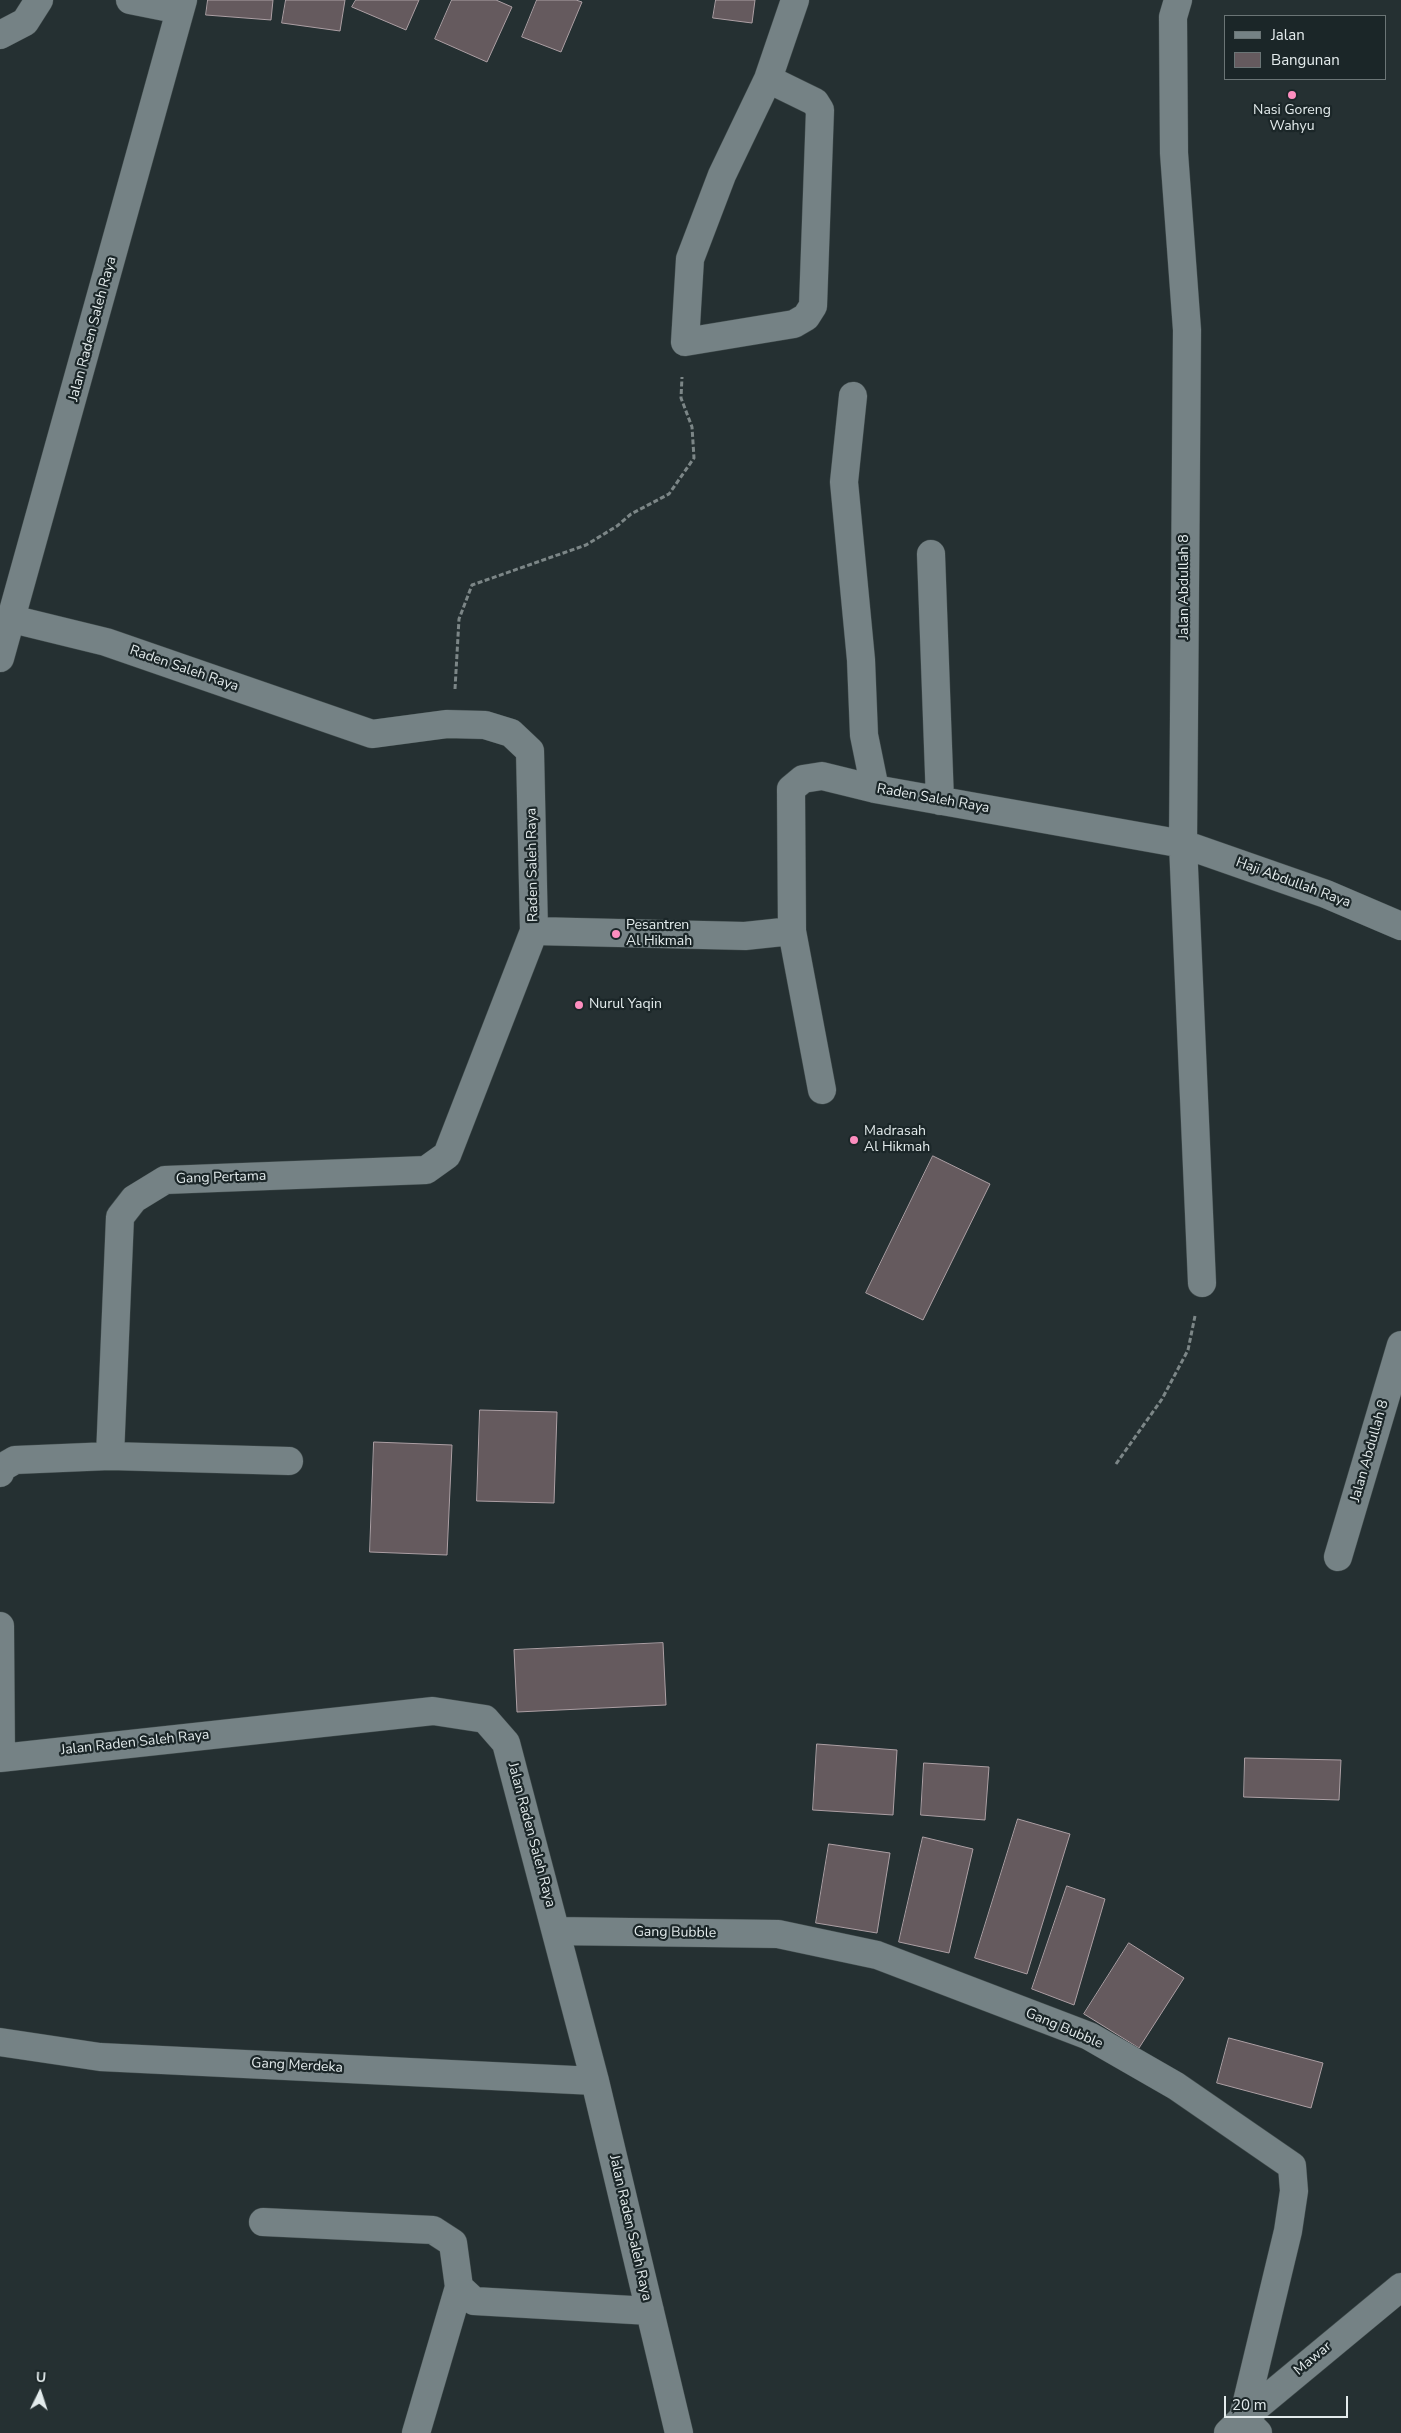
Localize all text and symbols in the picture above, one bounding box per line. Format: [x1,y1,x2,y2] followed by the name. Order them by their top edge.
[1224,15,1386,80] legend
[1271,25,1305,45] text: Jalan
[1271,50,1340,70] text: Bangunan
[1286,89,1298,101] marker: Nasi Goreng Wahyu
[1253,103,1331,136] place label: Nasi Goreng Wahyu
[66,255,120,403] street label: Jalan Raden Saleh Raya
[1177,534,1193,640] street label: Jalan Abdullah 8
[127,642,241,696] street label: Raden Saleh Raya
[875,781,991,817] street label: Raden Saleh Raya
[524,808,542,922] street label: Raden Saleh Raya
[1233,854,1353,912] street label: Haji Abdullah Raya
[626,918,692,950] place label: Pesantren Al Hikmah
[610,928,622,940] marker: Pesantren Al Hikmah
[589,997,662,1013] place label: Nurul Yaqin
[573,999,585,1011] marker: Nurul Yaqin
[864,1124,930,1156] place label: Madrasah Al Hikmah
[848,1134,860,1146] marker: Madrasah Al Hikmah
[176,1168,266,1188] street label: Gang Pertama
[1347,1398,1393,1504] street label: Jalan Abdullah 8
[60,1727,210,1759] street label: Jalan Raden Saleh Raya
[504,1761,558,1909] street label: Jalan Raden Saleh Raya
[634,1924,716,1942] street label: Gang Bubble
[1023,2005,1105,2053] street label: Gang Bubble
[251,2055,343,2077] street label: Gang Merdeka
[605,2153,655,2303] street label: Jalan Raden Saleh Raya
[1291,2339,1335,2379] street label: Mawar
[15,2368,65,2418] north arrow
[35,2368,47,2387] text: U
[1226,2386,1350,2418] scale bar
[1232,2395,1267,2415] text: 20 m

